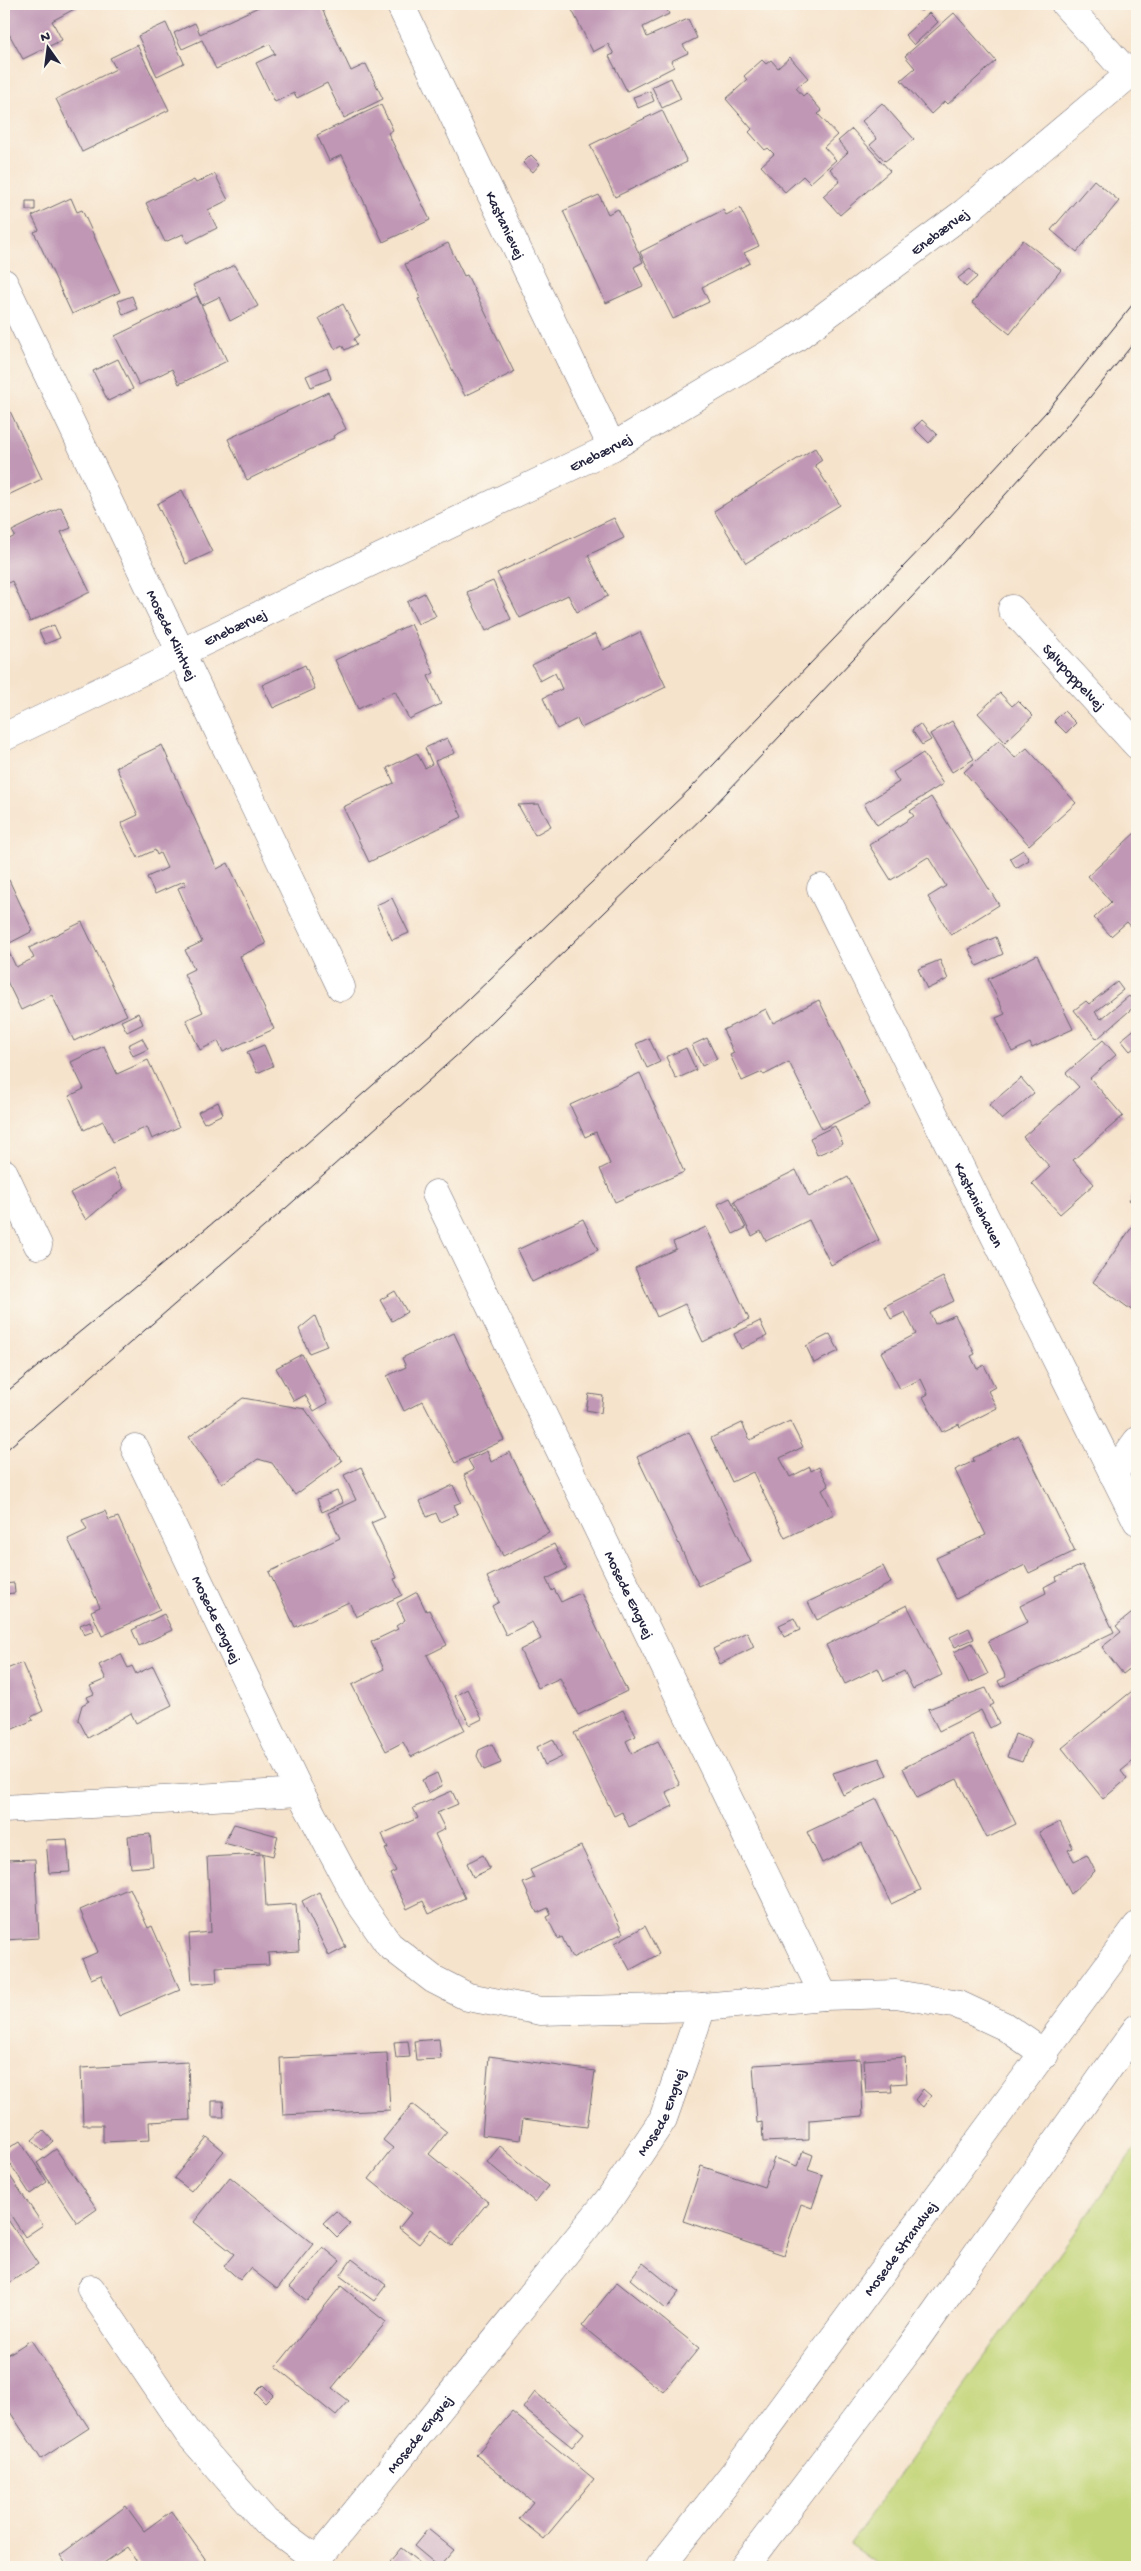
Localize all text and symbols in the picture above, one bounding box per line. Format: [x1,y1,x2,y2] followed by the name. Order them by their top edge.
[22,22,72,72] north arrow
[39,28,52,47] text: N
[480,189,528,263] street label: Kastanievej
[908,206,973,260] street label: Enebærvej
[567,430,636,477] street label: Enebærvej
[141,587,200,684] street label: Mosede Klintvej
[201,606,270,651] street label: Enebærvej
[1038,641,1108,715] street label: Sølvpoppelvej
[949,1160,1006,1251] street label: Kastaniehaven
[599,1549,657,1642] street label: Mosede Engvej
[187,1573,244,1667] street label: Mosede Engvej
[634,2066,691,2160] street label: Mosede Engvej
[861,2198,942,2300] street label: Mosede Strandvej
[384,2392,458,2478] street label: Mosede Engvej

